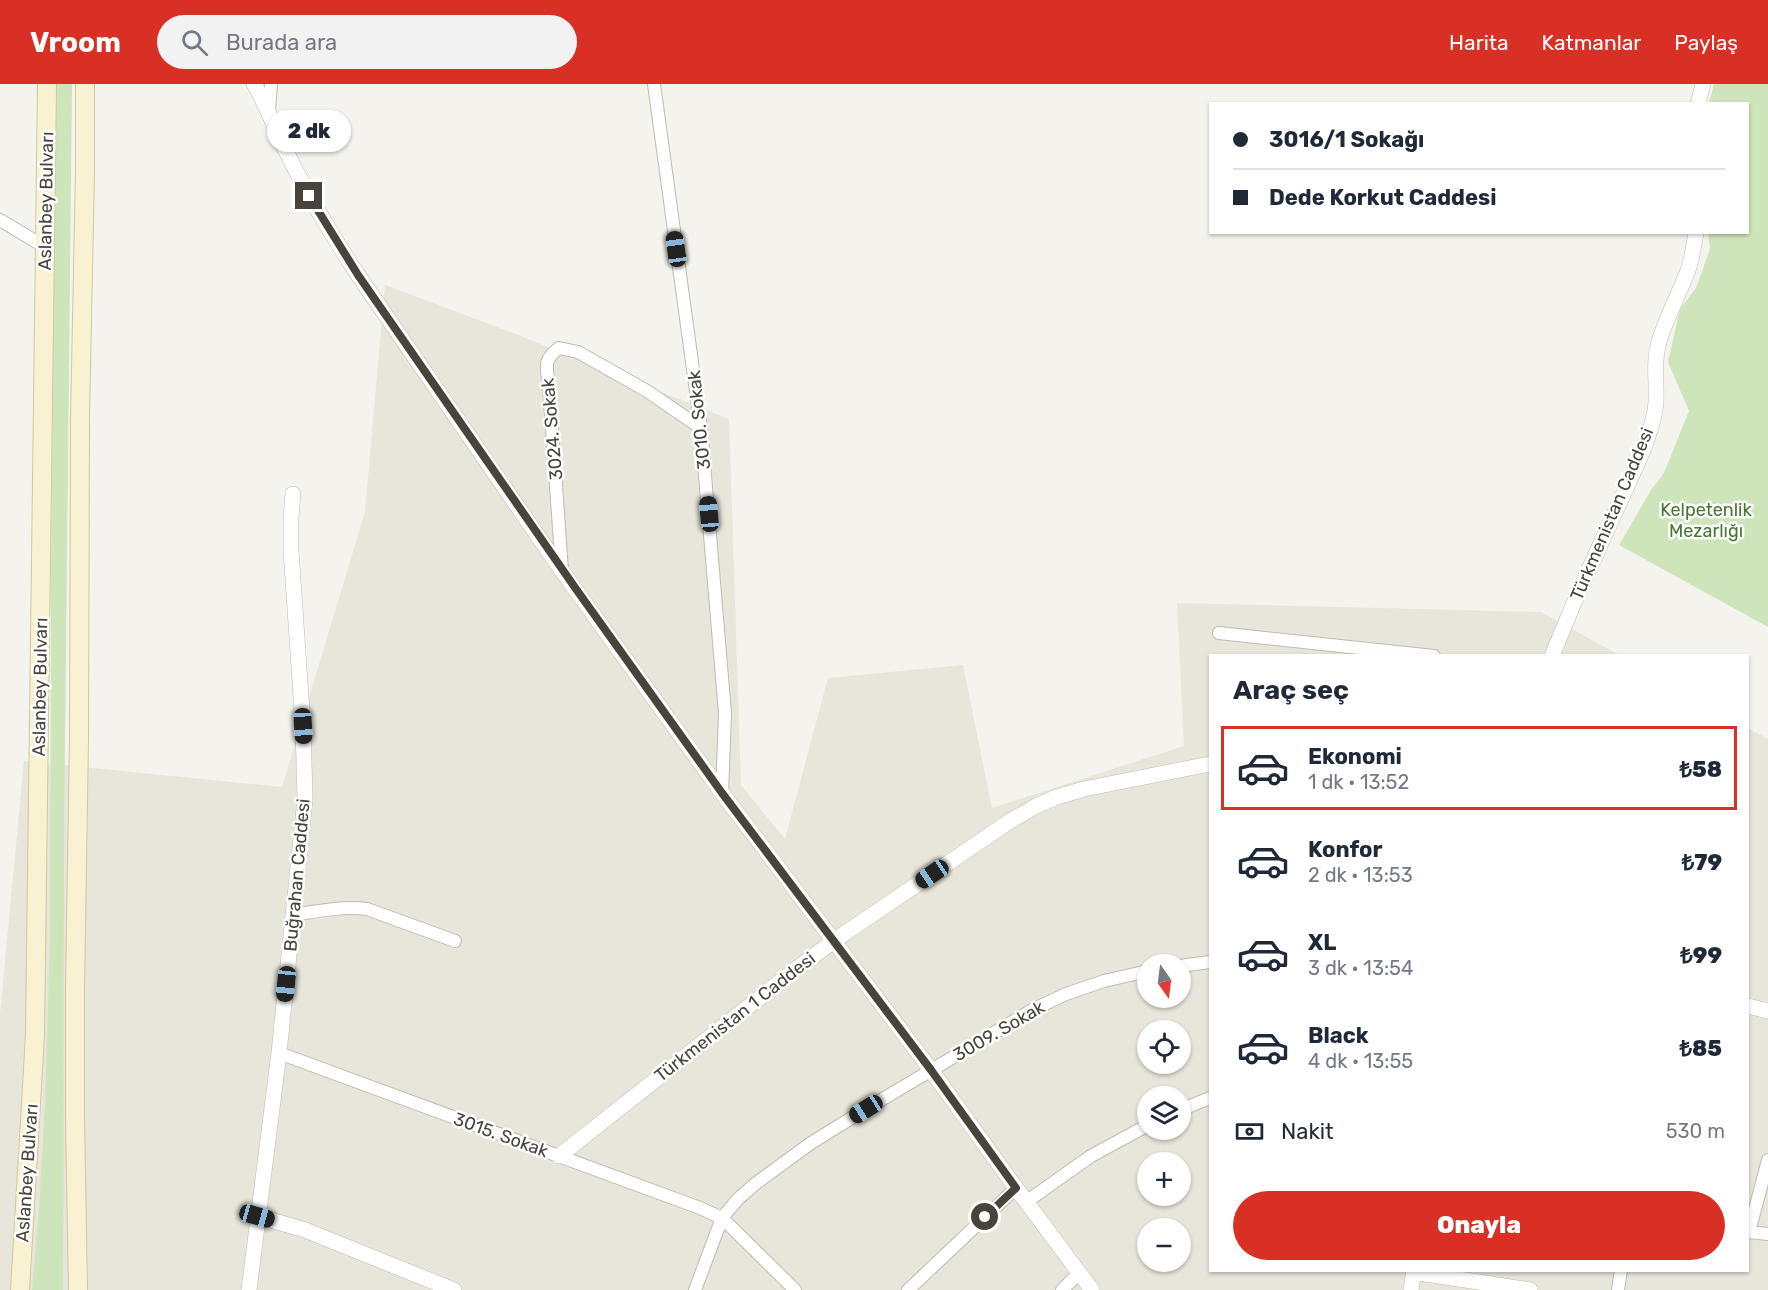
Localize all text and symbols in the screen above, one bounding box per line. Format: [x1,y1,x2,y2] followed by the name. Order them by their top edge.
[157,15,577,69] search box
[30,26,121,59] text: Vroom
[178,26,211,59] icon: search
[226,29,337,56] text: Burada ara
[1449,30,1509,55] text: Harita
[1542,30,1641,55] text: Katmanlar
[1674,30,1738,55] text: Paylaş
[267,109,351,151] callout: 2 dk
[288,119,330,143] text: 2 dk
[1269,126,1424,153] text: 3016/1 Sokağı
[34,131,58,271] street label: Aslanbey Bulvarı
[295,182,322,209] route end
[1269,184,1496,211] text: Dede Korkut Caddesi
[665,230,687,268] car
[683,368,715,471] street label: 3010. Sokak
[537,376,567,481] street label: 3024. Sokak
[1566,424,1658,604] street label: Türkmenistan Caddesi
[698,495,720,533] car
[1660,499,1752,542] park label: Kelpetenlik Mezarlığı
[28,617,52,757] street label: Aslanbey Bulvarı
[1233,674,1349,706] text: Araç seç
[293,708,313,744] car
[1236,741,1290,795] icon: car
[1308,743,1402,770] text: Ekonomi
[1679,756,1722,783] text: ₺58
[1308,770,1409,794] text: 1 dk · 13:52
[279,798,315,952] street label: Buğrahan Caddesi
[1236,834,1290,888] icon: car
[1308,836,1382,863] text: Konfor
[1682,849,1722,876] text: ₺79
[912,856,952,892] car
[1308,863,1413,887] text: 2 dk · 13:53
[1236,927,1290,981] icon: car
[1308,929,1336,956] text: XL
[1680,942,1722,969] text: ₺99
[650,947,820,1087] street label: Türkmenistan 1 Caddesi
[1137,954,1191,1008] north arrow
[1137,954,1191,1272] map controls
[1308,956,1413,980] text: 3 dk · 13:54
[275,965,297,1003] car
[949,996,1049,1066] street label: 3009. Sokak
[1137,1020,1191,1074] button: locate
[1236,1020,1290,1074] icon: car
[1308,1022,1369,1049] text: Black
[1679,1035,1722,1062] text: ₺85
[1308,1049,1413,1073] text: 4 dk · 13:55
[1137,1086,1191,1140] button: layers
[846,1092,886,1126] car
[11,1103,43,1243] street label: Aslanbey Bulvarı
[451,1108,552,1163] street label: 3015. Sokak
[1233,1115,1266,1148] icon: cash
[1281,1118,1334,1145] text: Nakit
[1666,1119,1725,1143] text: 530 m
[1137,1152,1191,1206] button: +
[1233,1191,1725,1260] button: Onayla
[237,1202,277,1230] car
[971,1203,998,1230] route start
[1137,1218,1191,1272] button: −

